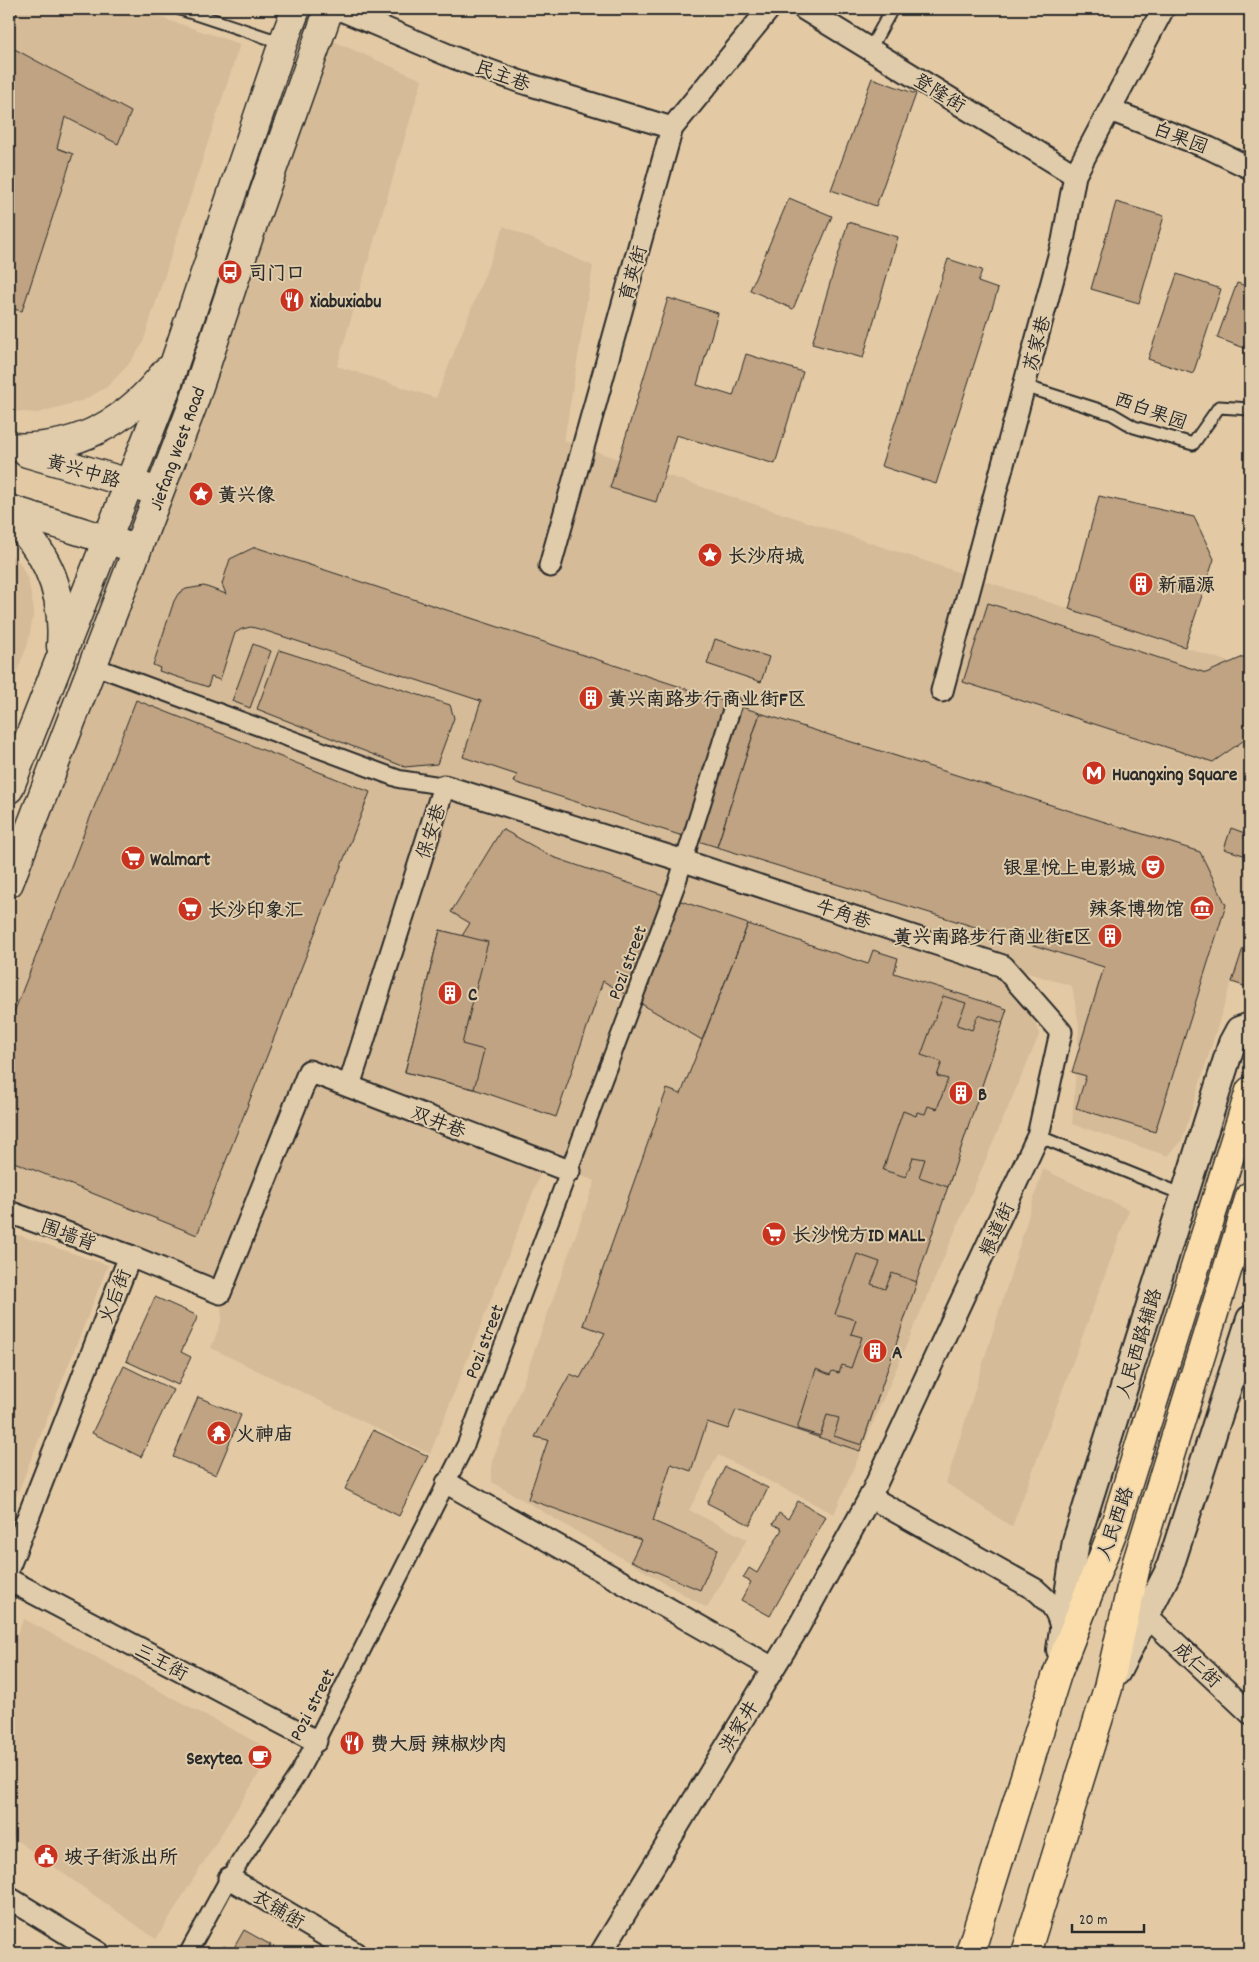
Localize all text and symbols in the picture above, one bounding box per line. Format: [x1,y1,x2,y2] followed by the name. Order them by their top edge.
[470,56,533,101] street label: 民主巷
[907,69,970,121] street label: 登隆街
[1148,117,1211,163] street label: 白果园
[615,243,656,305] street label: 育英街
[217,259,243,285] bus stop icon: 司门口
[248,262,305,289] place label: 司门口
[279,287,305,313] restaurant icon: Xiabuxiabu
[310,290,381,317] place label: Xiabuxiabu
[1019,313,1060,375] street label: 苏家巷
[144,384,214,515] street label: Jiefang West Road
[1109,388,1190,439] street label: 西白果园
[43,450,123,497] street label: 黄兴中路
[188,481,214,507] place icon: 黄兴像
[218,484,275,511] place label: 黄兴像
[697,542,723,568] place icon: 长沙府城
[728,545,804,572] place label: 长沙府城
[1128,571,1154,597] building icon: 新福源
[1158,574,1215,601] place label: 新福源
[578,685,604,711] building icon: 黄兴南路步行商业街F区
[608,688,806,715] place label: 黄兴南路步行商业街F区
[1081,760,1107,786] metro station icon: Huangxing Square
[1112,763,1237,790] place label: Huangxing Square
[412,801,455,863] street label: 保安巷
[120,845,146,871] supermarket icon: Walmart
[150,848,210,875] place label: Walmart
[1140,854,1166,880] theatre icon: 银星悦上电影城
[1003,857,1136,884] place label: 银星悦上电影城
[812,895,874,938] street label: 牛角巷
[1189,895,1215,921] museum icon: 辣条博物馆
[177,896,203,922] supermarket icon: 长沙印象汇
[1089,898,1184,925] place label: 辣条博物馆
[208,899,303,926] place label: 长沙印象汇
[603,922,656,1004] street label: Pozi street
[1097,923,1123,949] building icon: 黄兴南路步行商业街E区
[893,926,1092,953] place label: 黄兴南路步行商业街E区
[437,980,463,1006] building icon: C
[468,983,478,1010] place label: C
[948,1080,974,1106] building icon: B
[978,1083,987,1110] place label: B
[406,1101,469,1147] street label: 双井巷
[975,1199,1023,1262] street label: 粮道街
[36,1215,99,1260] street label: 围墙背
[761,1221,787,1247] supermarket icon: 长沙悦方ID MALL
[792,1224,925,1251] place label: 长沙悦方ID MALL
[94,1266,140,1329] street label: 火后街
[1112,1286,1171,1402] street label: 人民西路辅路
[460,1301,513,1383] street label: Pozi street
[862,1338,888,1364] building icon: A
[892,1341,902,1368] place label: A
[206,1420,232,1446] temple icon: 火神庙
[236,1423,293,1450] place label: 火神庙
[1092,1484,1142,1564] street label: 人民西路
[1166,1637,1226,1696] street label: 成仁街
[129,1639,192,1689] street label: 三王街
[284,1665,344,1746] street label: Pozi street
[715,1696,767,1759] street label: 洪家井
[339,1730,365,1756] restaurant icon: 费大厨 辣椒炒肉
[370,1733,507,1760] place label: 费大厨 辣椒炒肉
[247,1744,273,1770] cafe icon: Sexytea
[186,1747,243,1774] place label: Sexytea
[33,1843,59,1869] public building icon: 坡子街派出所
[64,1846,178,1873] place label: 坡子街派出所
[246,1885,309,1937] street label: 衣铺街
[1072,1902,1144,1934] scale bar
[1079,1910,1107,1932] text: 20 m

